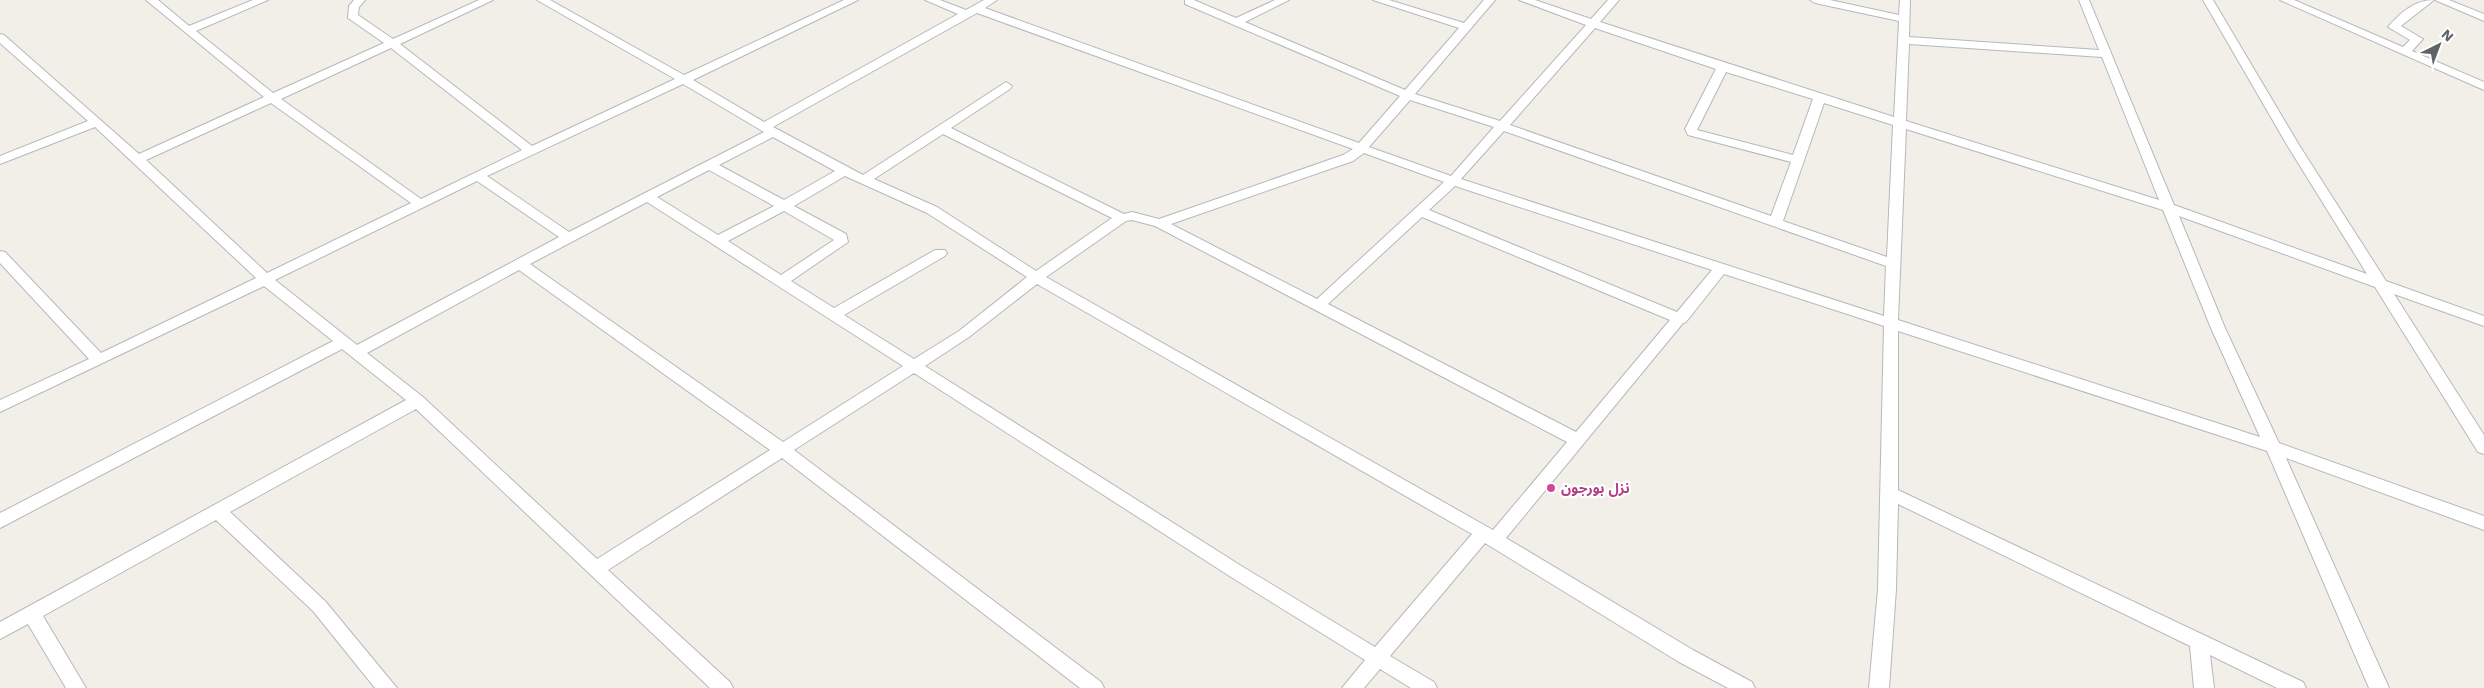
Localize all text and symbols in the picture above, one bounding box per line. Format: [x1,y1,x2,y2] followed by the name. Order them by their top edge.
[2414,20,2464,70] north arrow
[2438,26,2457,45] text: N
[1561,480,1630,497] place label: نزل بورجون
[1545,482,1557,494] marker: نزل بورجون

